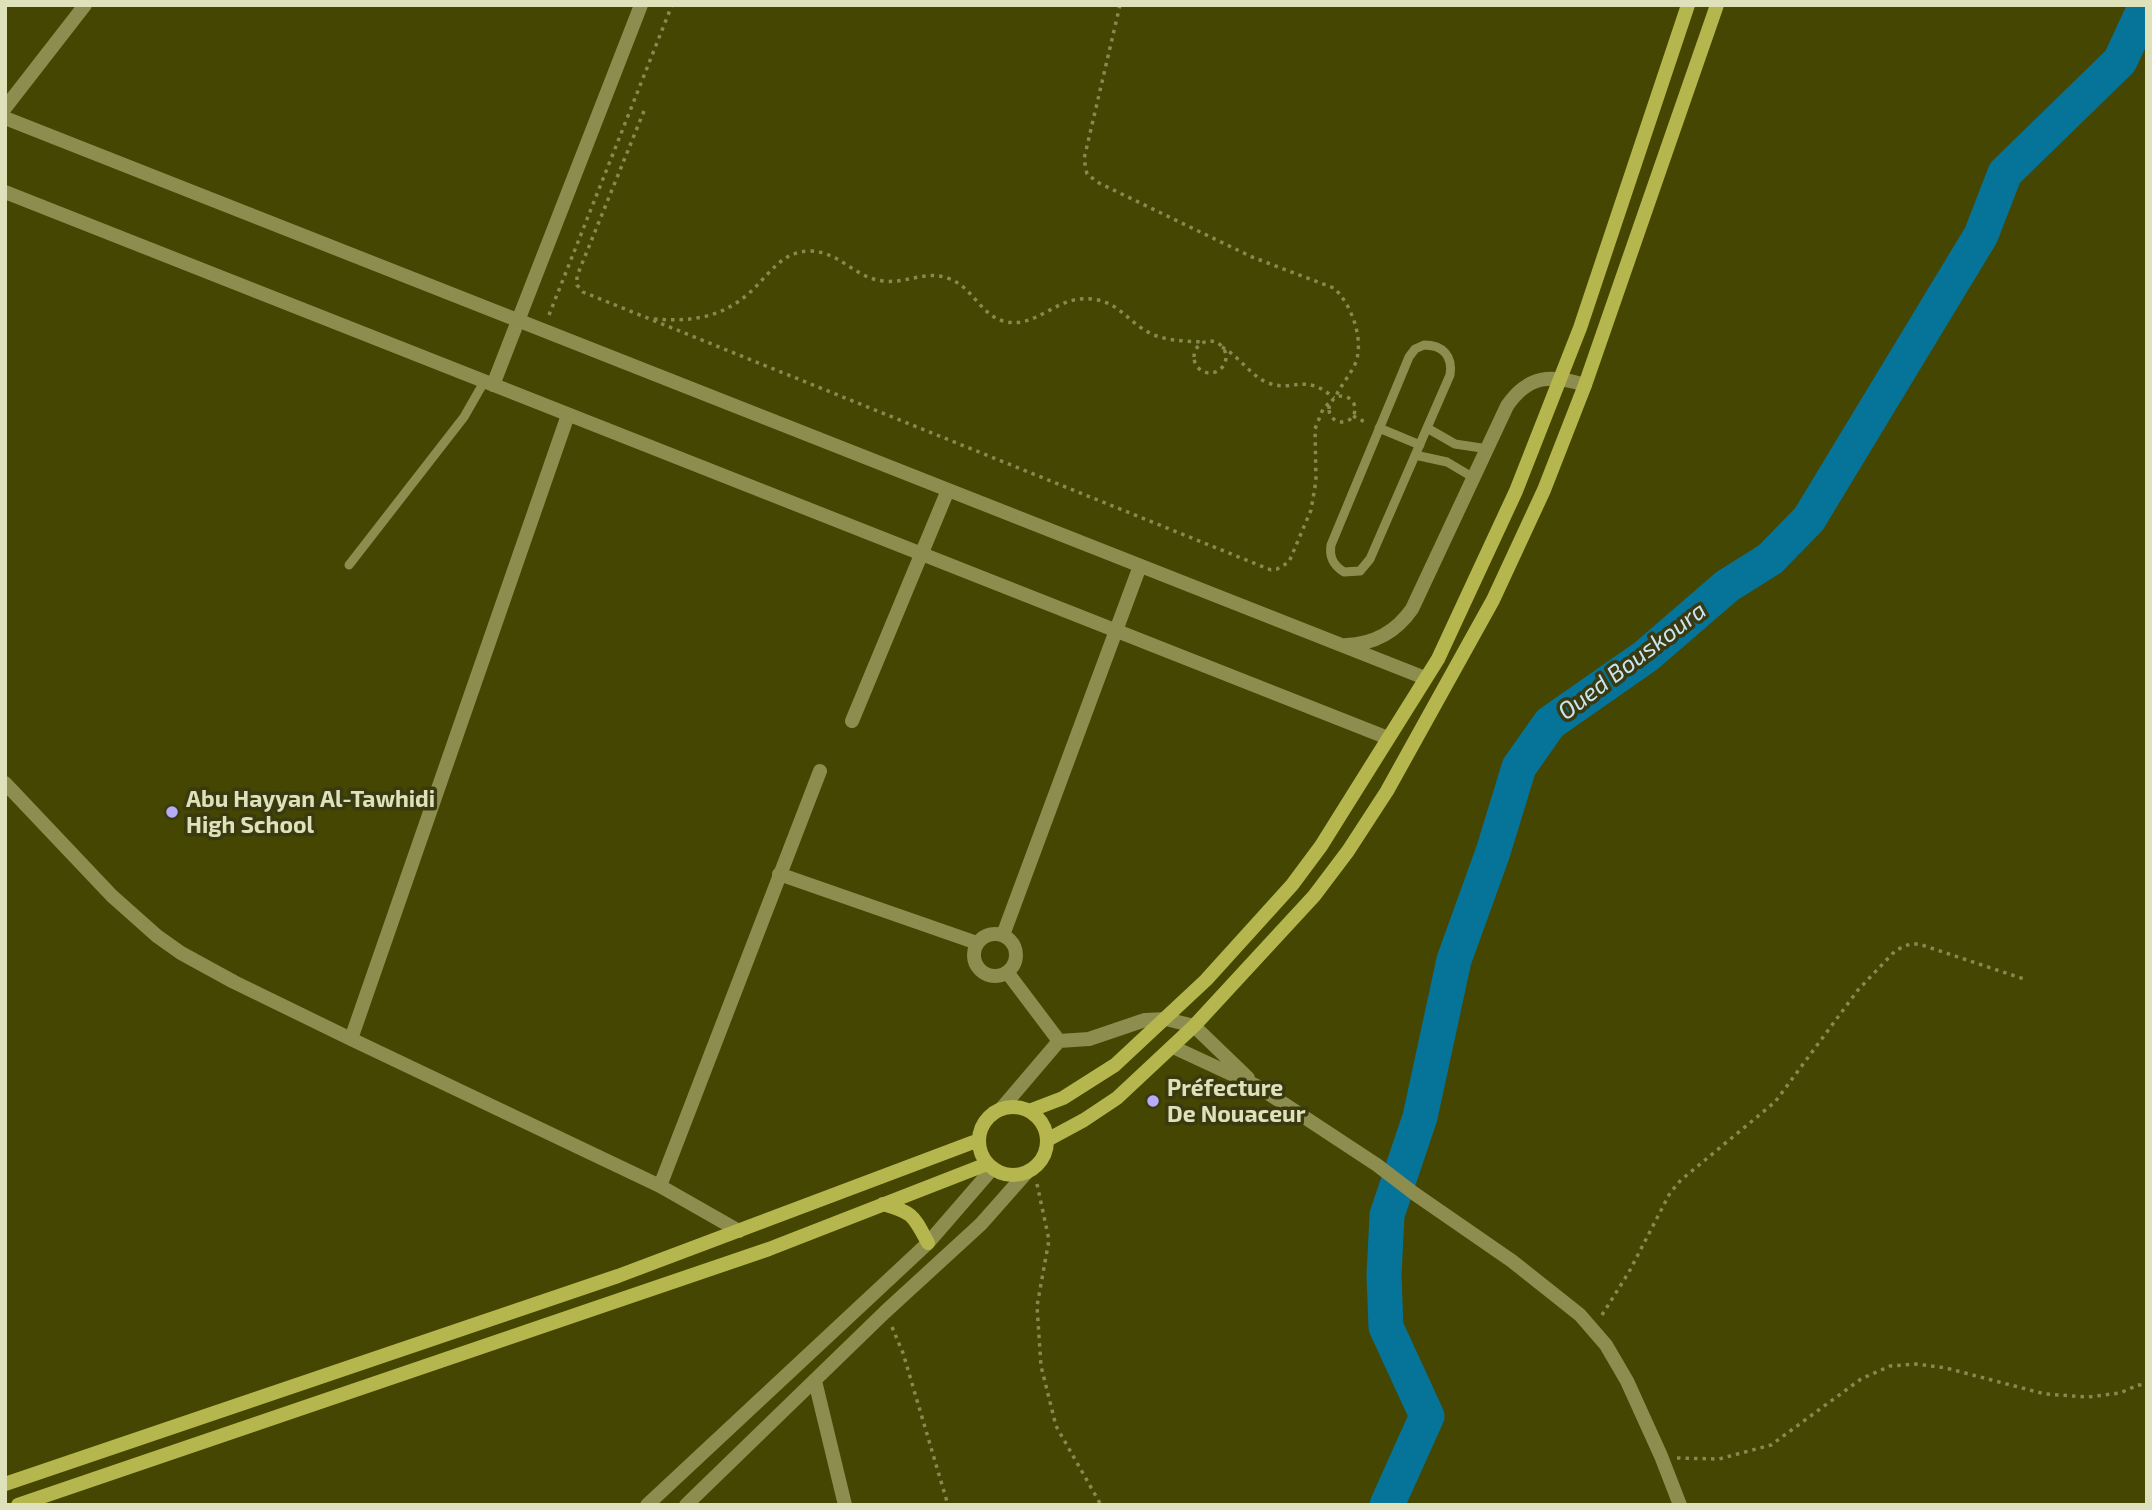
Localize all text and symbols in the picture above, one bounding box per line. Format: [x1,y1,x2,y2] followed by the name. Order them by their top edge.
[1552,596,1712,726] water label: Oued Bouskoura
[186,785,435,839] place label: Abu Hayyan Al-Tawhidi High School
[164,804,180,820] marker: Abu Hayyan Al-Tawhidi High School
[1167,1074,1306,1128] place label: Préfecture De Nouaceur
[1145,1093,1161,1109] marker: Préfecture De Nouaceur

